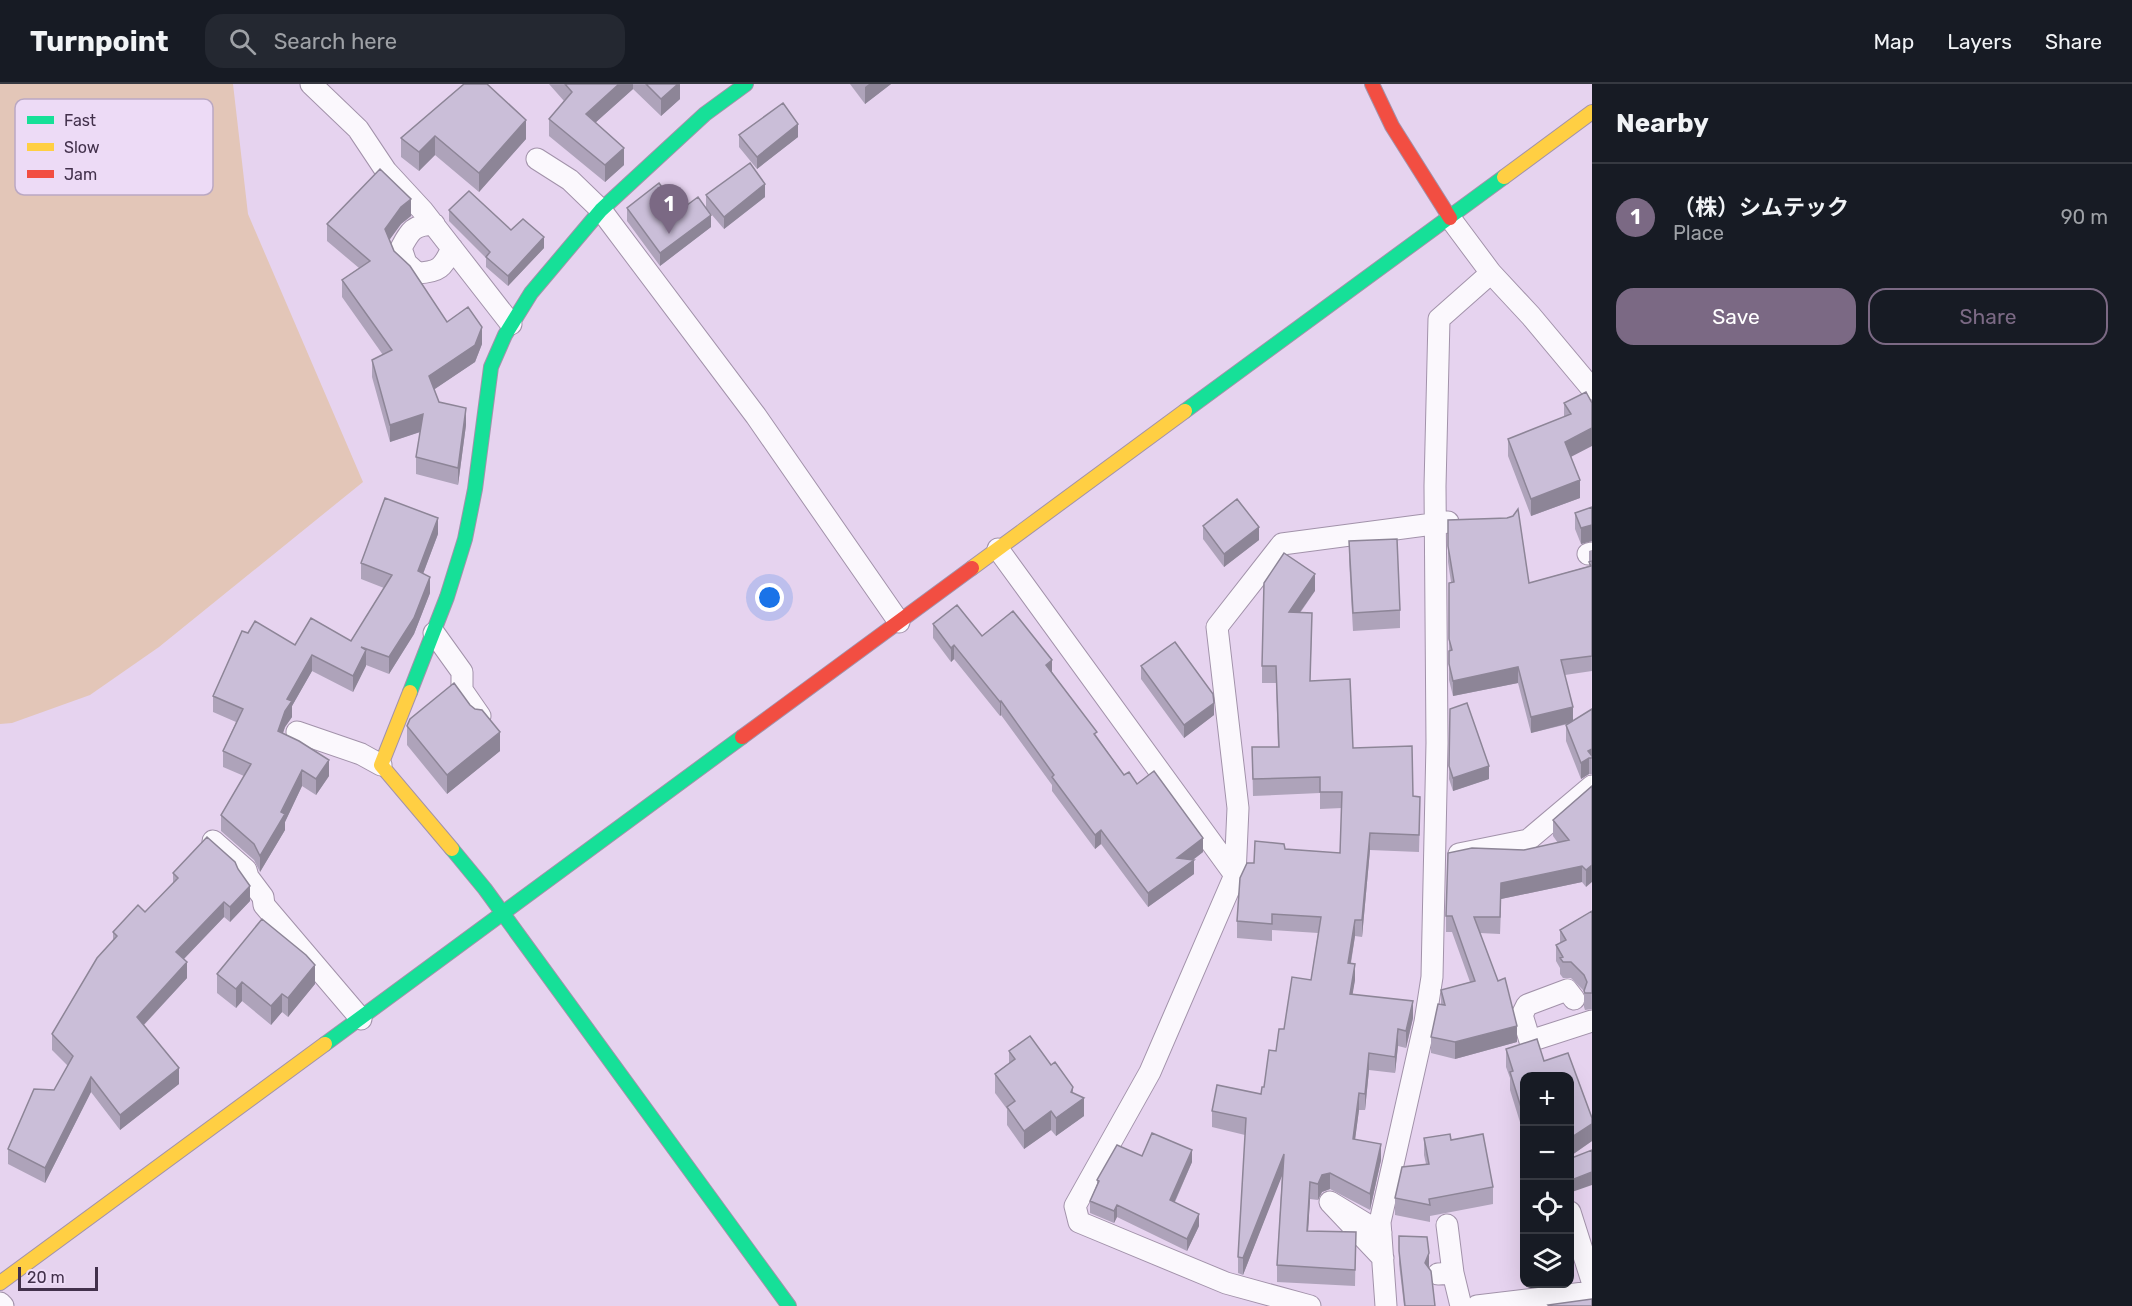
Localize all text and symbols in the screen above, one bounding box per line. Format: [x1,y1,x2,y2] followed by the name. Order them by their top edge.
[205,14,625,68] search box
[30,25,169,58] text: Turnpoint
[226,25,259,58] icon: search
[274,28,397,55] text: Search here
[1873,29,1914,54] text: Map
[1947,29,2012,54] text: Layers
[2045,29,2102,54] text: Share
[15,99,213,195] legend
[1616,108,1709,139] text: Nearby
[64,111,96,130] text: Fast
[64,138,100,157] text: Slow
[64,165,97,184] text: Jam
[650,184,688,234] pin: 1
[1673,194,1849,221] text: （株）シムテック
[1631,205,1640,229] text: 1
[2061,205,2108,229] text: 90 m
[1673,221,1724,245] text: Place
[1616,288,1856,345] button: Save
[1868,288,2108,345] button: Share
[755,583,784,612] your location
[1520,1072,1574,1288] map controls
[1520,1072,1574,1126] button: +
[1520,1126,1574,1180] button: −
[1520,1180,1574,1234] button: locate
[1520,1234,1574,1288] button: layers
[18,1264,98,1292] scale bar
[27,1268,65,1287] text: 20 m

